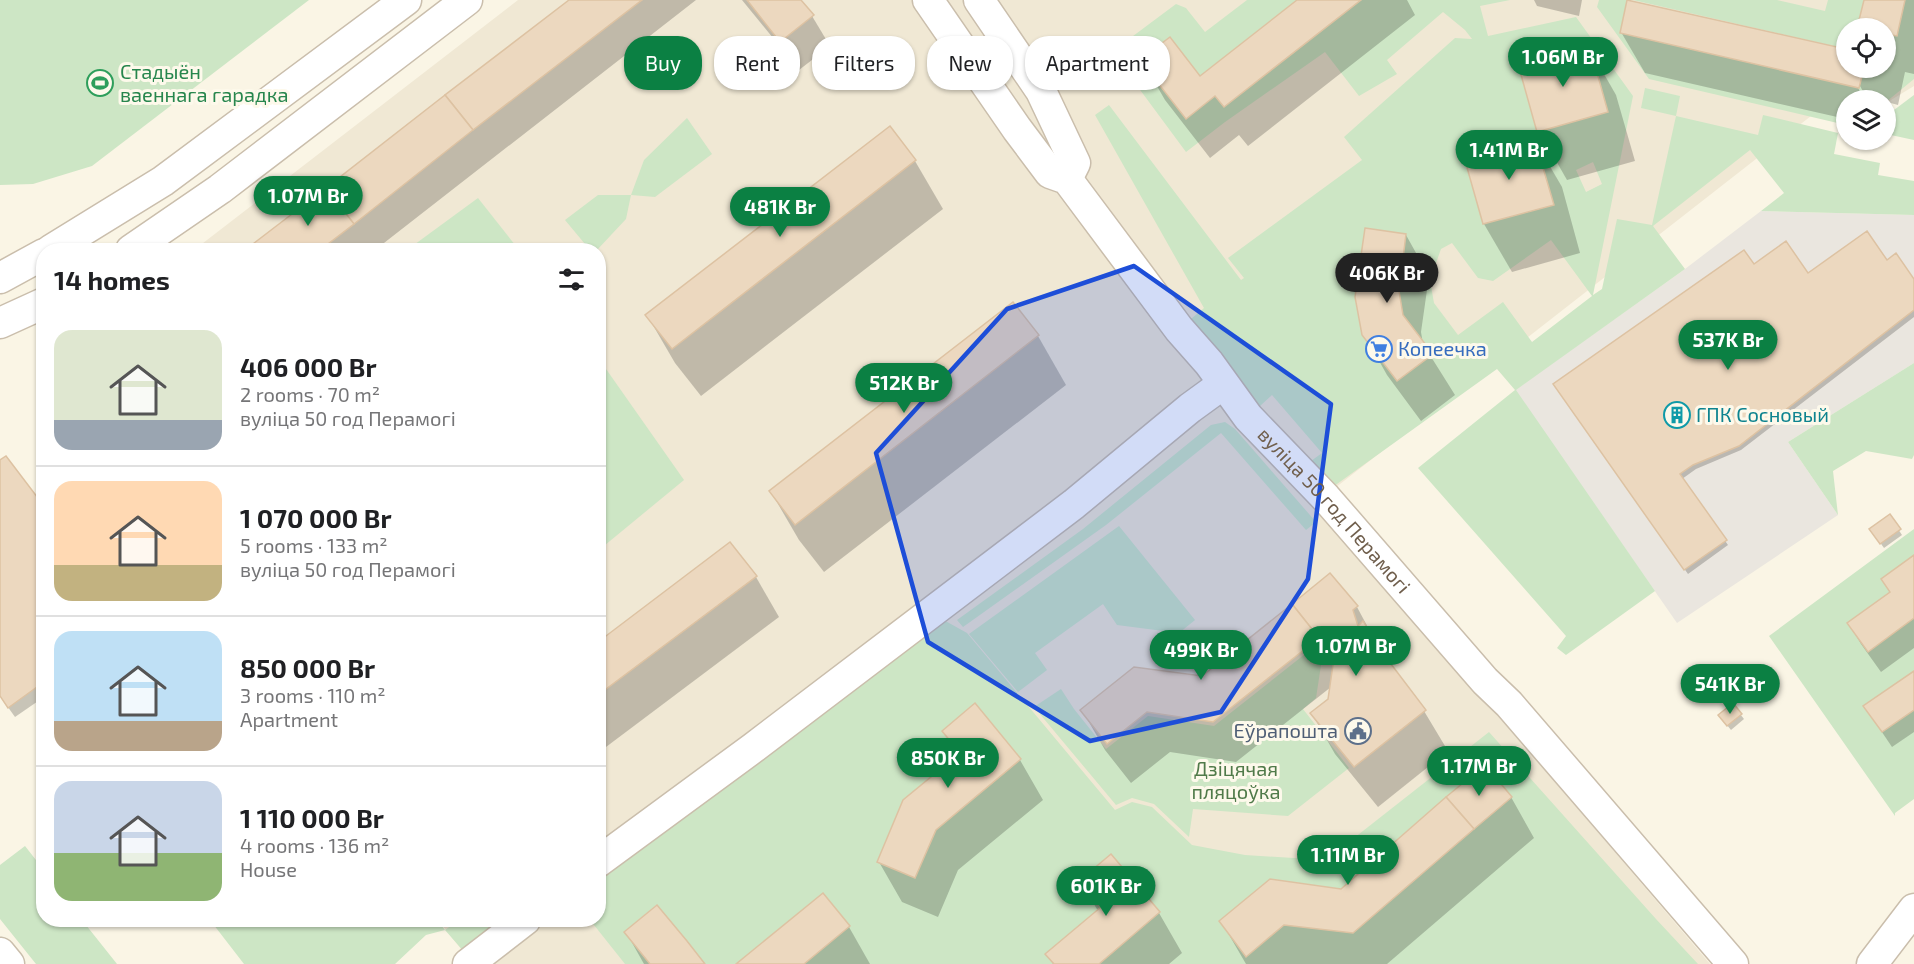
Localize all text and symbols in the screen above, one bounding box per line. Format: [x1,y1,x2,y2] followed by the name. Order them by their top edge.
[1836,18,1896,150] map controls
[1836,18,1896,78] button: locate
[624,36,702,90] chip: Buy
[714,36,800,90] chip: Rent
[812,36,915,90] chip: Filters
[927,36,1013,90] chip: New
[1025,36,1170,90] chip: Apartment
[1501,37,1625,88] pin: 1.06M Br
[1522,44,1604,68] text: 1.06M Br
[120,59,288,106] place label: Стадыён ваеннага гарадка
[85,68,115,98] sports icon: Стадыён ваеннага гарадка
[1836,90,1896,150] button: layers
[1447,130,1571,181] pin: 1.41M Br
[1470,137,1548,161] text: 1.41M Br
[246,176,370,227] pin: 1.07M Br
[268,183,348,207] text: 1.07M Br
[725,187,835,238] pin: 481K Br
[744,194,816,218] text: 481K Br
[1332,253,1442,304] pin: 406K Br
[1349,260,1425,284] text: 406K Br
[555,263,588,296] icon: filters
[54,264,170,295] text: 14 homes
[1673,320,1783,371] pin: 537K Br
[1692,327,1764,351] text: 537K Br
[1364,334,1394,364] supermarket icon: Копеечка
[1398,336,1487,360] place label: Копеечка
[240,351,377,382] text: 406 000 Br
[102,354,174,426] icon: home
[849,363,959,414] pin: 512K Br
[869,370,939,394] text: 512K Br
[240,382,380,406] text: 2 rooms · 70 m²
[1662,400,1692,430] building icon: ГПК Сосновый
[1696,402,1829,426] place label: ГПК Сосновый
[240,406,456,430] text: вуліца 50 год Перамогі
[1253,422,1416,598] street label: вуліца 50 год Перамогі
[240,502,392,533] text: 1 070 000 Br
[102,505,174,577] icon: home
[240,533,387,557] text: 5 rooms · 133 m²
[240,557,456,581] text: вуліца 50 год Перамогі
[1294,626,1418,677] pin: 1.07M Br
[1146,630,1256,681] pin: 499K Br
[1316,633,1396,657] text: 1.07M Br
[1164,637,1238,661] text: 499K Br
[240,652,375,683] text: 850 000 Br
[102,655,174,727] icon: home
[1675,664,1785,715] pin: 541K Br
[1695,671,1765,695] text: 541K Br
[240,683,386,707] text: 3 rooms · 110 m²
[240,707,338,731] text: Apartment
[1343,716,1373,746] public building icon: Еўрапошта
[1234,718,1338,743] place label: Еўрапошта
[893,738,1003,789] pin: 850K Br
[911,745,985,769] text: 850K Br
[1417,746,1541,797] pin: 1.17M Br
[1441,753,1517,777] text: 1.17M Br
[1191,756,1281,804] park label: Дзіцячая пляцоўка
[240,802,384,833] text: 1 110 000 Br
[102,805,174,877] icon: home
[240,833,389,857] text: 4 rooms · 136 m²
[1286,835,1410,886] pin: 1.11M Br
[1311,842,1385,866] text: 1.11M Br
[240,857,297,881] text: House
[1051,866,1161,917] pin: 601K Br
[1070,873,1142,897] text: 601K Br

